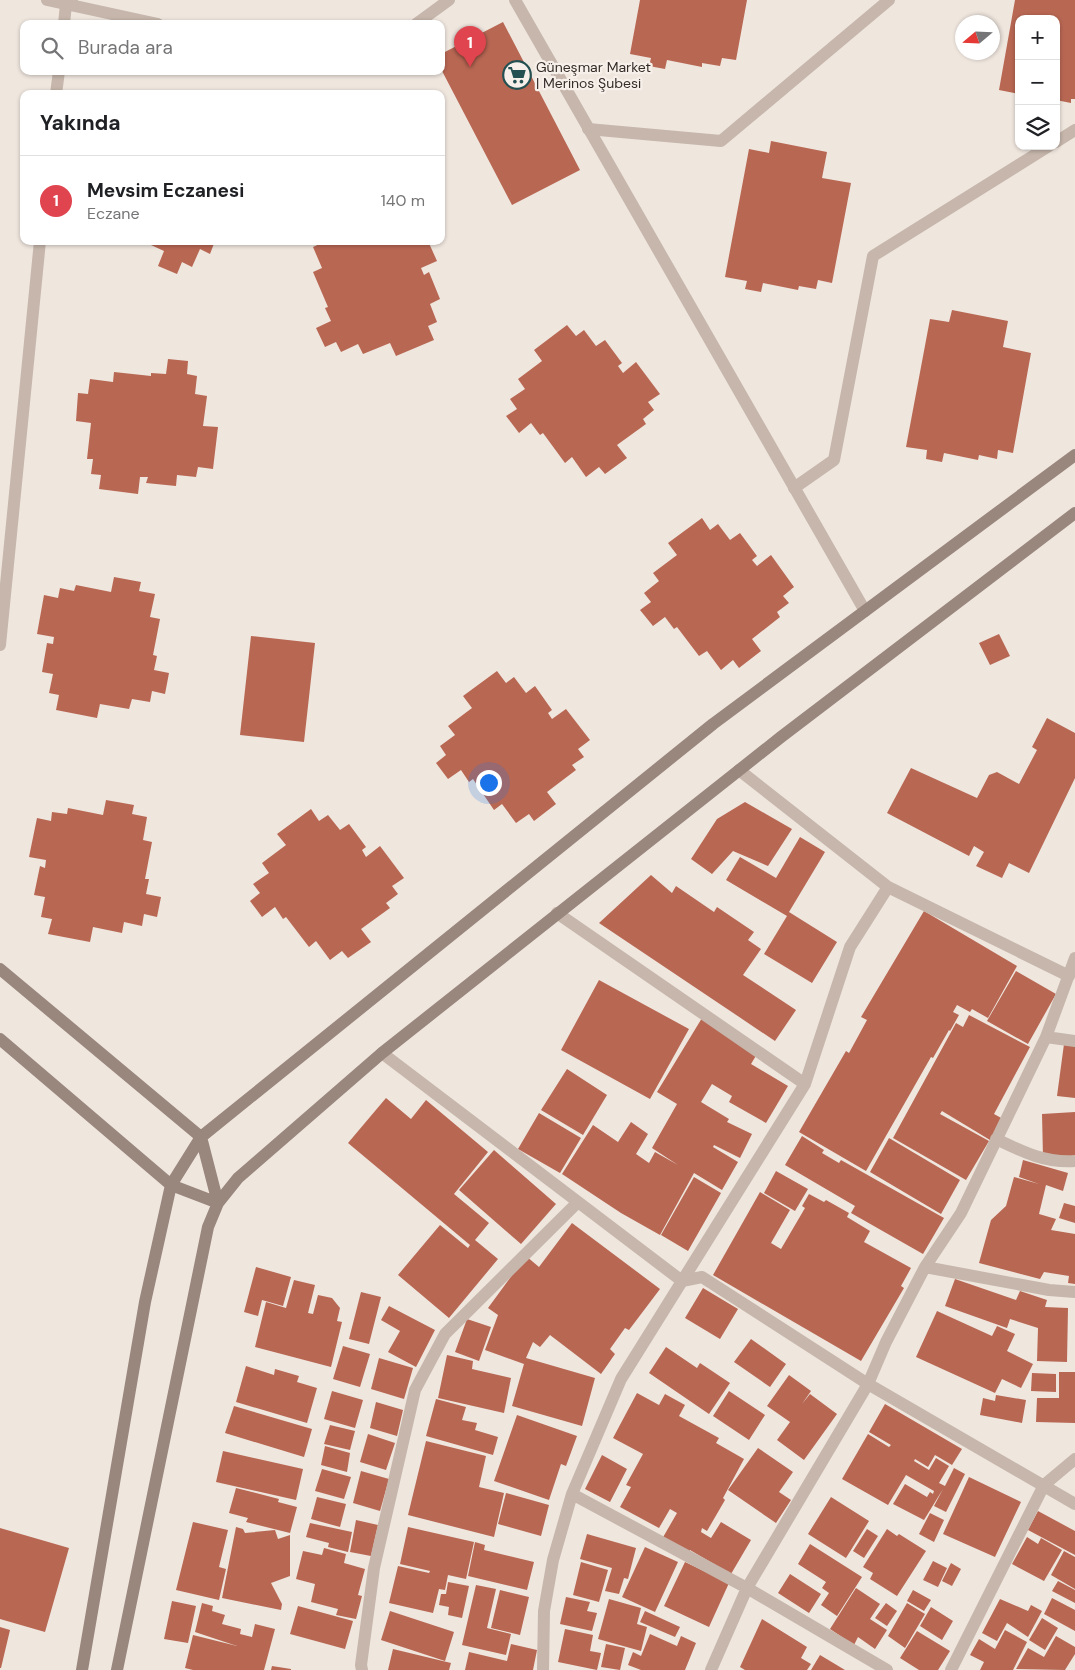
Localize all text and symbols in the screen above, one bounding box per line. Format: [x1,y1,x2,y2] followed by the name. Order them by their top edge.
[955,15,1000,60] north arrow
[1015,15,1060,150] map controls
[1015,15,1060,60] button: +
[20,20,445,75] search box
[454,26,486,67] pin: 1
[38,34,66,62] icon: search
[78,35,173,60] text: Burada ara
[536,58,651,92] place label: Güneşmar Market | Merinos Şubesi
[502,60,532,90] supermarket icon: Güneşmar Market | Merinos Şubesi
[1015,60,1060,105] button: −
[1015,105,1060,150] button: layers
[40,109,121,137] text: Yakında
[87,178,244,203] text: Mevsim Eczanesi
[53,190,59,211] text: 1
[381,190,425,211] text: 140 m
[87,203,140,224] text: Eczane
[476,770,502,796] your location

